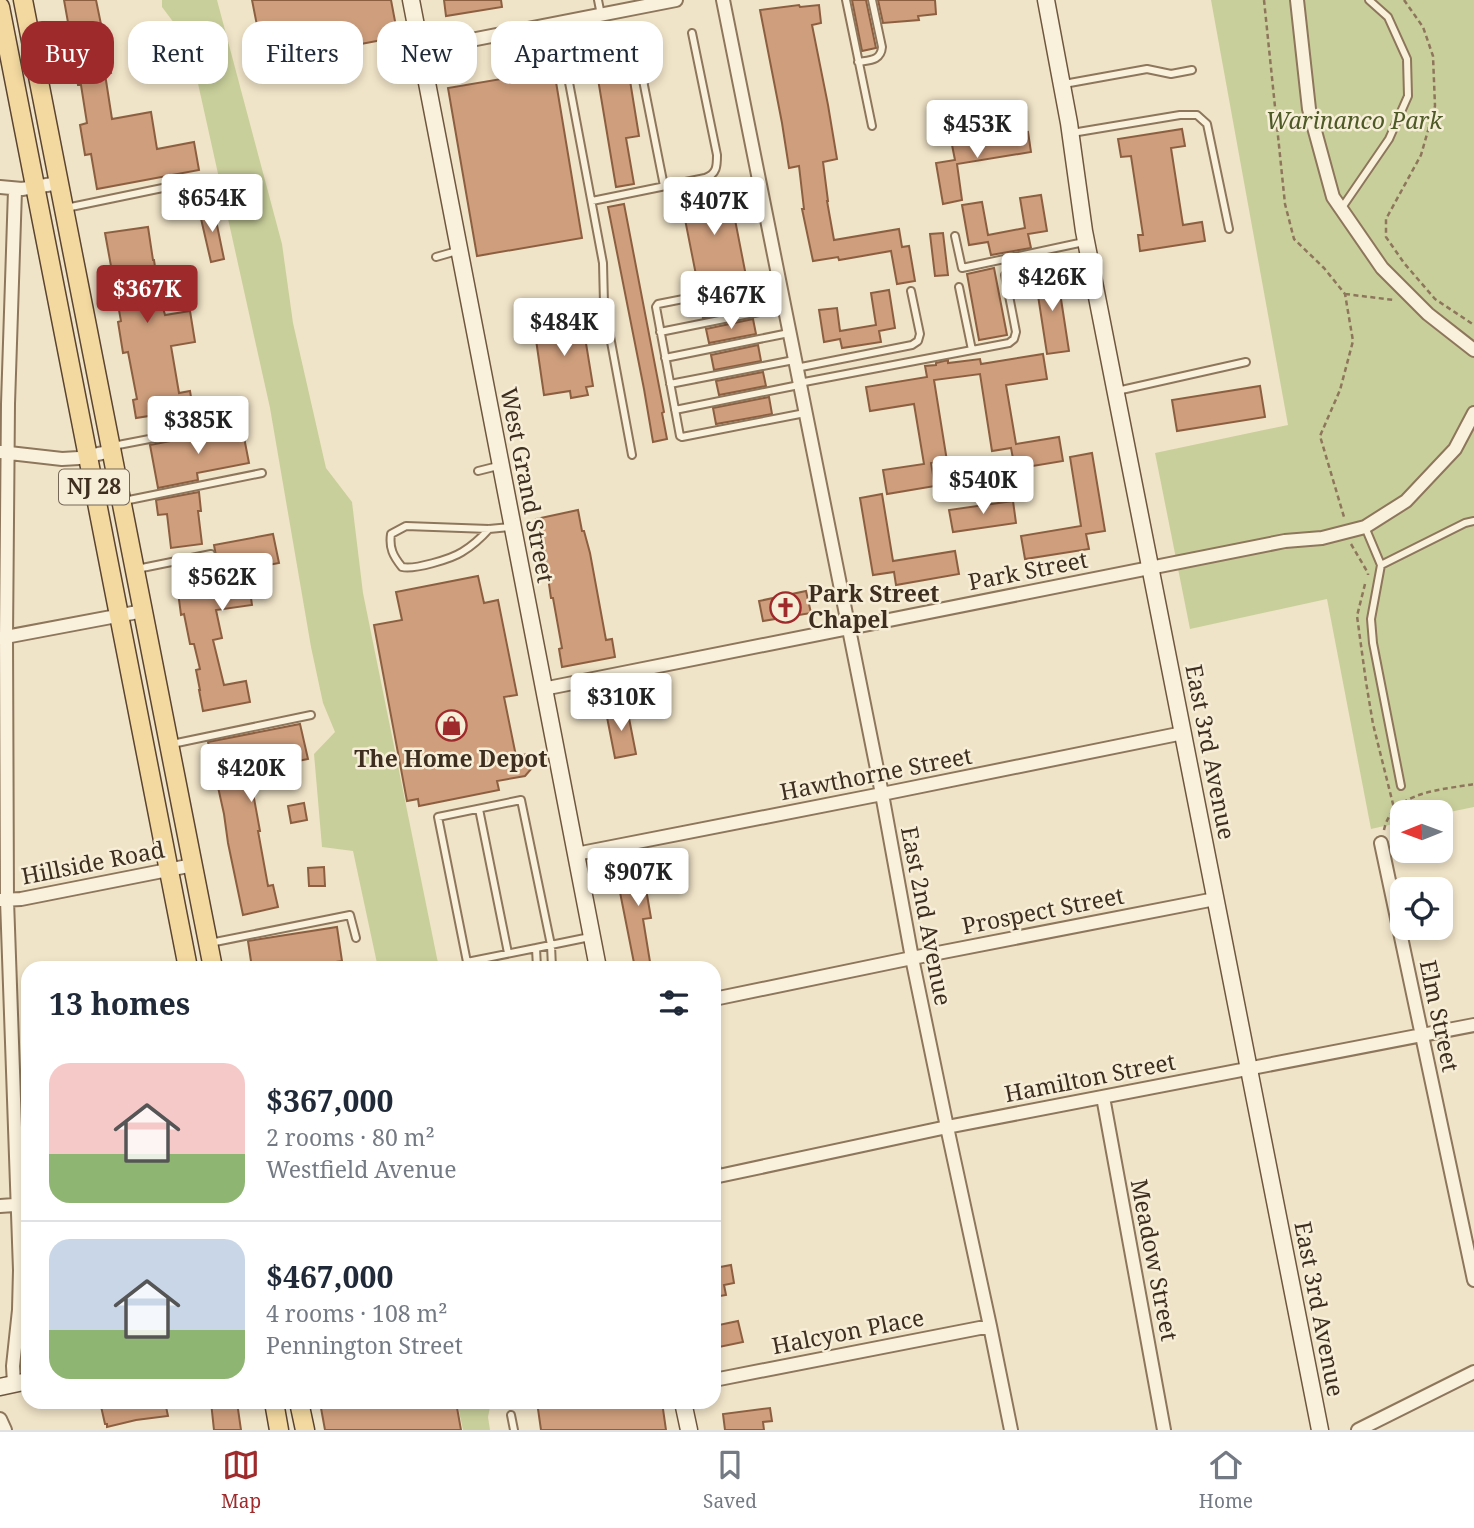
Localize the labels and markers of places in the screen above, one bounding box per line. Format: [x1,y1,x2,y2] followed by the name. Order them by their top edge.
[928,100,1026,160] pin: $453K
[163,174,261,234] pin: $654K
[665,177,763,237] pin: $407K
[1003,254,1101,313] pin: $426K
[98,266,196,325] pin: $367K
[682,272,780,331] pin: $467K
[515,298,613,358] pin: $484K
[149,396,247,456] pin: $385K
[934,456,1032,516] pin: $540K
[173,554,271,613] pin: $562K
[808,577,939,635] place label: Park Street Chapel
[768,590,802,624] church icon: Park Street Chapel
[572,674,670,733] pin: $310K
[434,708,468,742] shop icon: The Home Depot
[354,742,548,774] place label: The Home Depot
[202,744,300,804] pin: $420K
[589,848,687,908] pin: $907K

